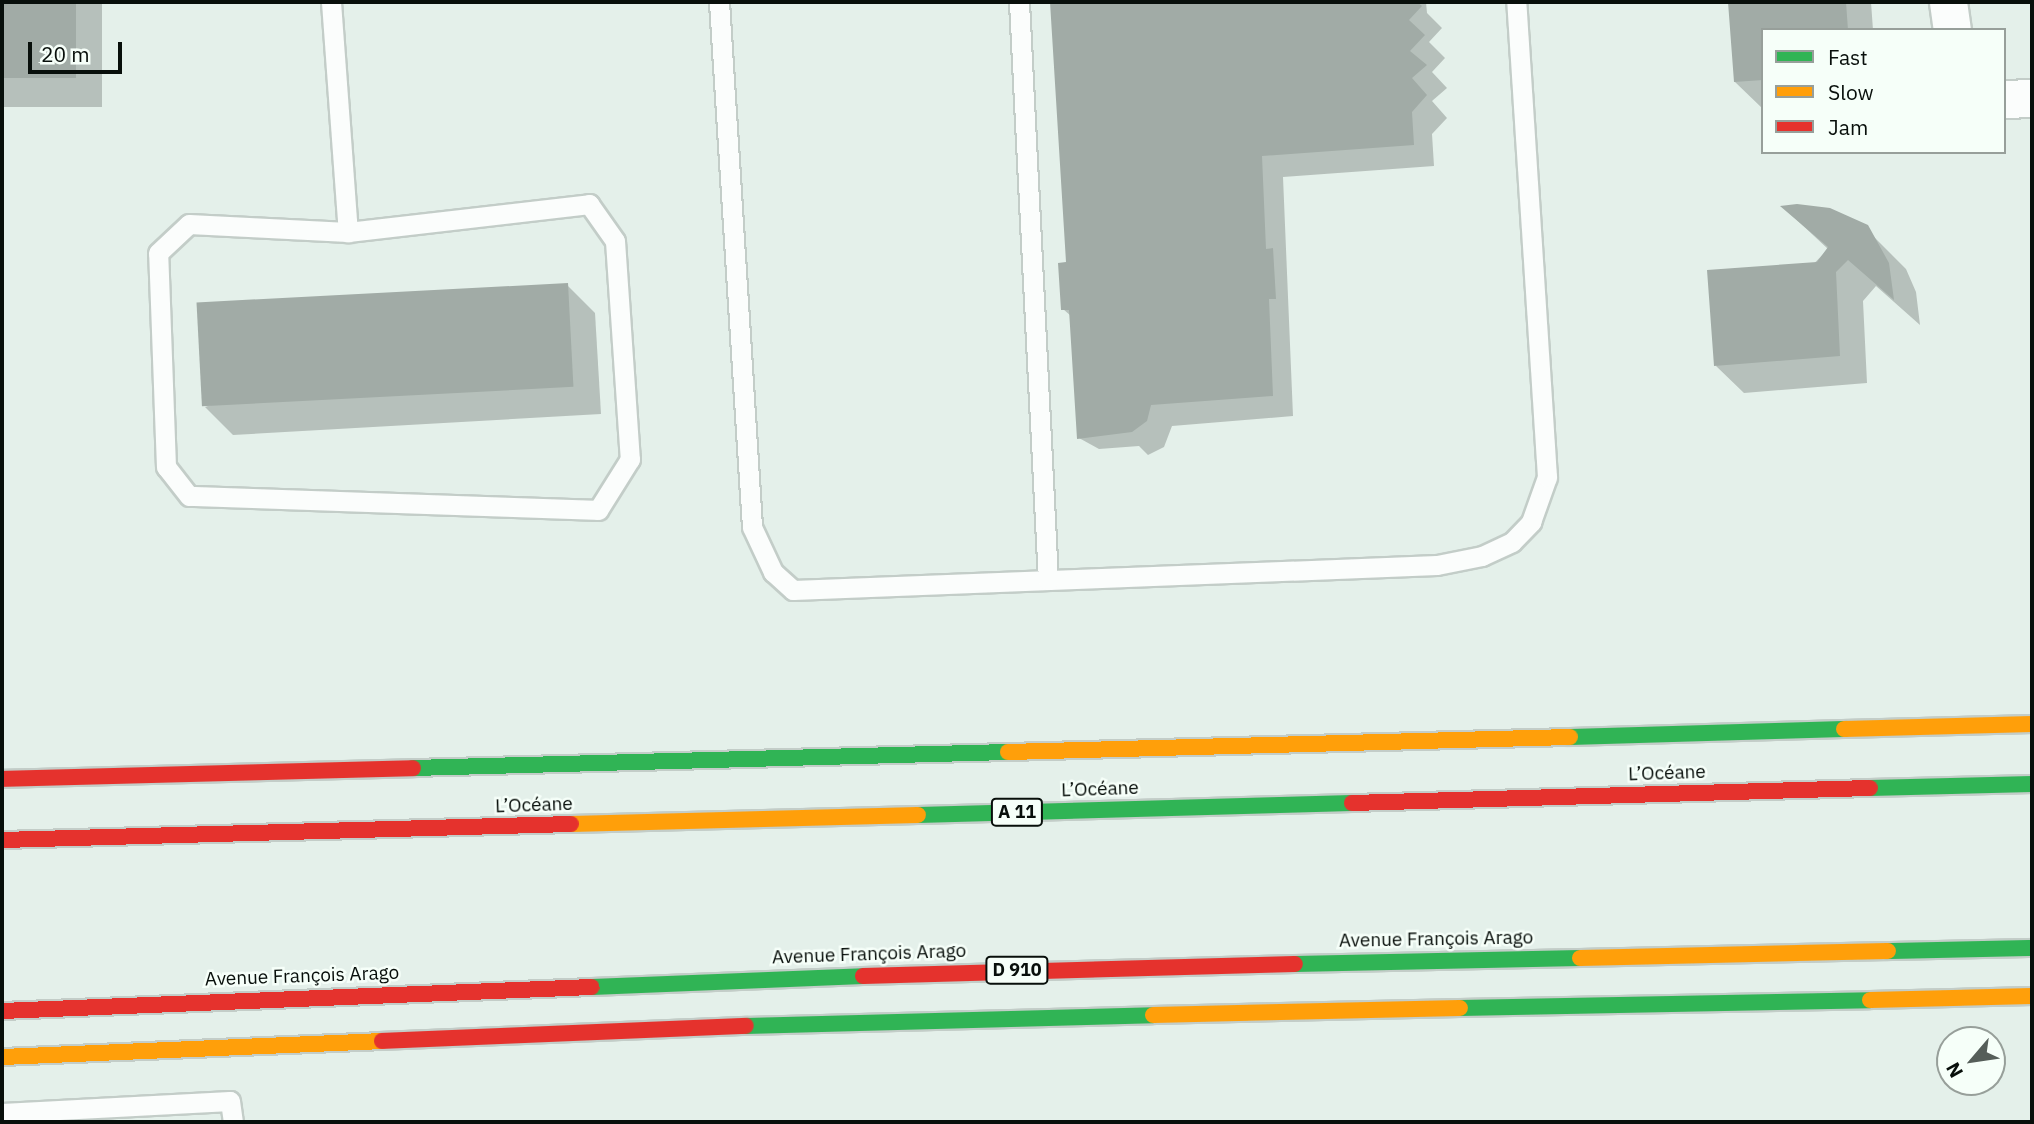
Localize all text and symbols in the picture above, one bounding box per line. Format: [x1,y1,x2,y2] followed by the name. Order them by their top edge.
[32,28,126,72] scale bar
[1761,28,2006,154] legend
[41,40,90,68] text: 20 m
[1828,43,1868,71] text: Fast
[1828,78,1874,106] text: Slow
[1828,113,1868,141] text: Jam
[1628,760,1706,786] street label: L’Océane
[1061,776,1139,802] street label: L’Océane
[495,792,573,818] street label: L’Océane
[991,798,1043,826] road number: A 11
[1339,926,1533,952] street label: Avenue François Arago
[771,939,967,969] street label: Avenue François Arago
[984,956,1050,985] road number: D 910
[204,961,400,991] street label: Avenue François Arago
[1936,1026,2006,1096] north arrow
[1941,1058,1968,1082] text: N

